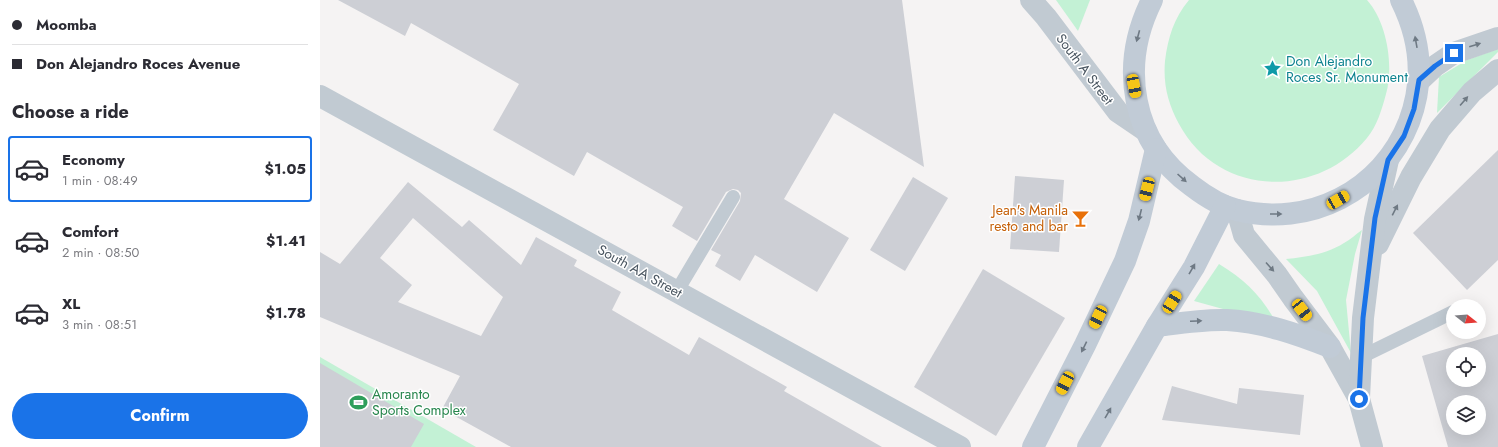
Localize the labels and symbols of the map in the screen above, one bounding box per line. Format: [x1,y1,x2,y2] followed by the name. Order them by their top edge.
[1052,29,1119,109] street label: South A Street
[1135,30,1141,42] one-way arrow
[1413,36,1419,48] one-way arrow
[1469,42,1481,48] one-way arrow
[1445,44,1463,62] route end
[1286,51,1408,87] place label: Don Alejandro Roces Sr. Monument
[1263,59,1283,79] place icon: Don Alejandro Roces Sr. Monument
[1126,73,1142,99] car
[1460,96,1469,106] one-way arrow
[1177,174,1187,183] one-way arrow
[1138,176,1156,202] car
[1325,189,1351,211] car
[990,200,1068,236] place label: Jean's Manila resto and bar
[1392,204,1398,216] one-way arrow
[1071,208,1091,228] bar icon: Jean's Manila resto and bar
[1137,208,1143,221] one-way arrow
[1270,211,1283,217] one-way arrow
[594,239,687,303] street label: South AA Street
[1265,262,1275,272] one-way arrow
[1189,263,1196,275] one-way arrow
[1161,289,1183,315] car
[1290,297,1314,323] car
[1446,299,1486,339] north arrow
[1087,304,1109,330] car
[1190,318,1203,324] one-way arrow
[1081,341,1087,352] one-way arrow
[1054,370,1076,396] car
[372,384,466,420] place label: Amoranto Sports Complex
[1350,390,1368,408] route start
[349,392,369,412] sports icon: Amoranto Sports Complex
[1104,407,1111,419] one-way arrow

